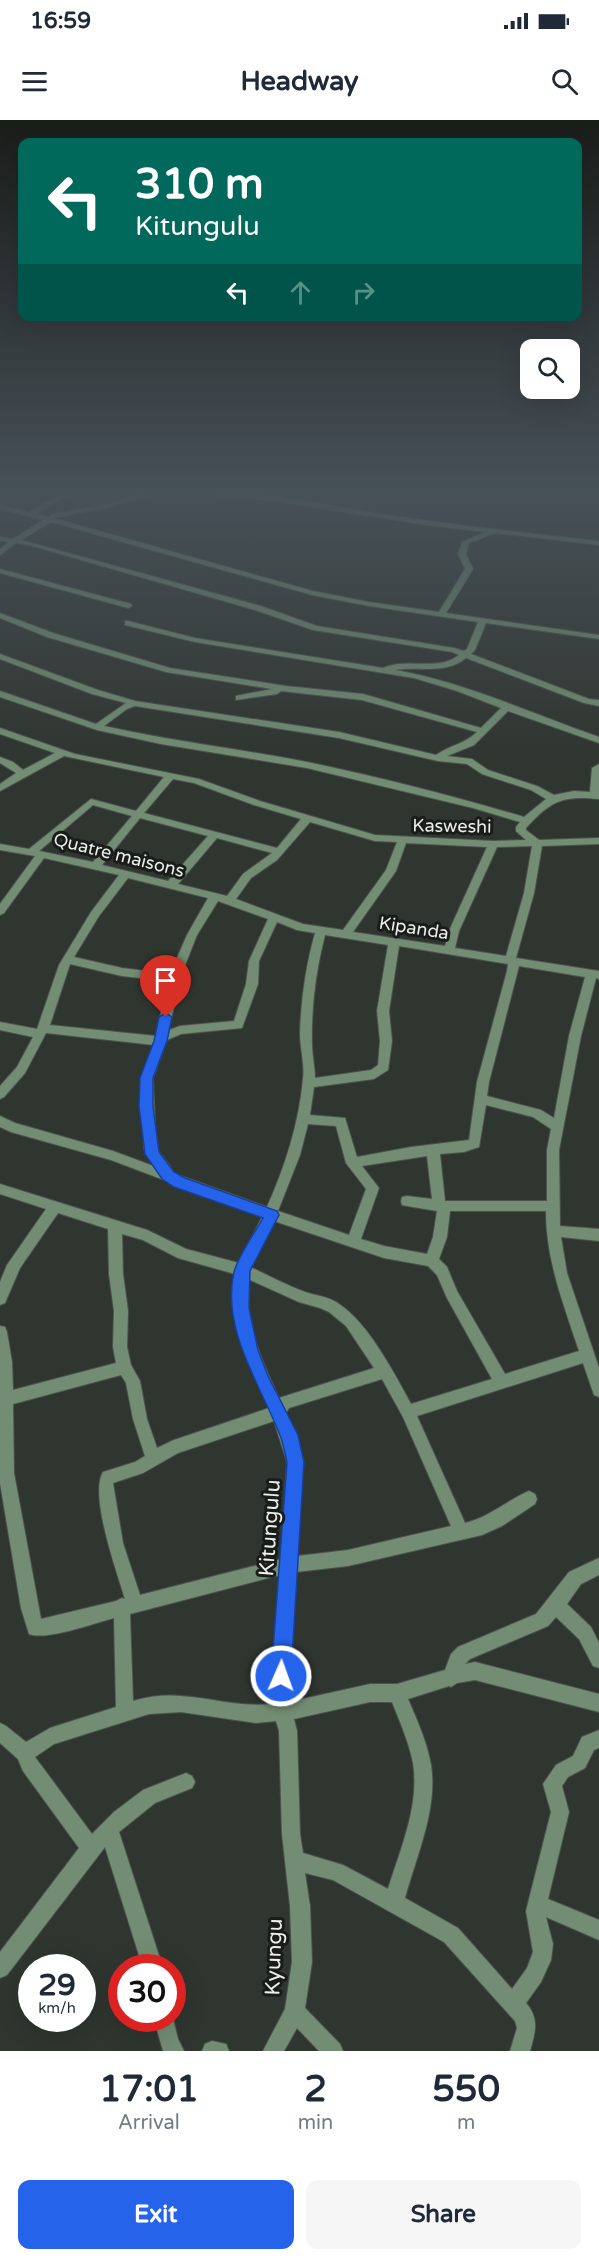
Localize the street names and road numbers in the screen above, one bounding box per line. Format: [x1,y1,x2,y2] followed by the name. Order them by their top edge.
[412,814,492,838] street label: Kasweshi
[51,828,187,882] street label: Quatre maisons
[377,912,451,944] street label: Kipanda
[254,1479,286,1577] street label: Kitungulu
[260,1918,288,1996] street label: Kyungu

